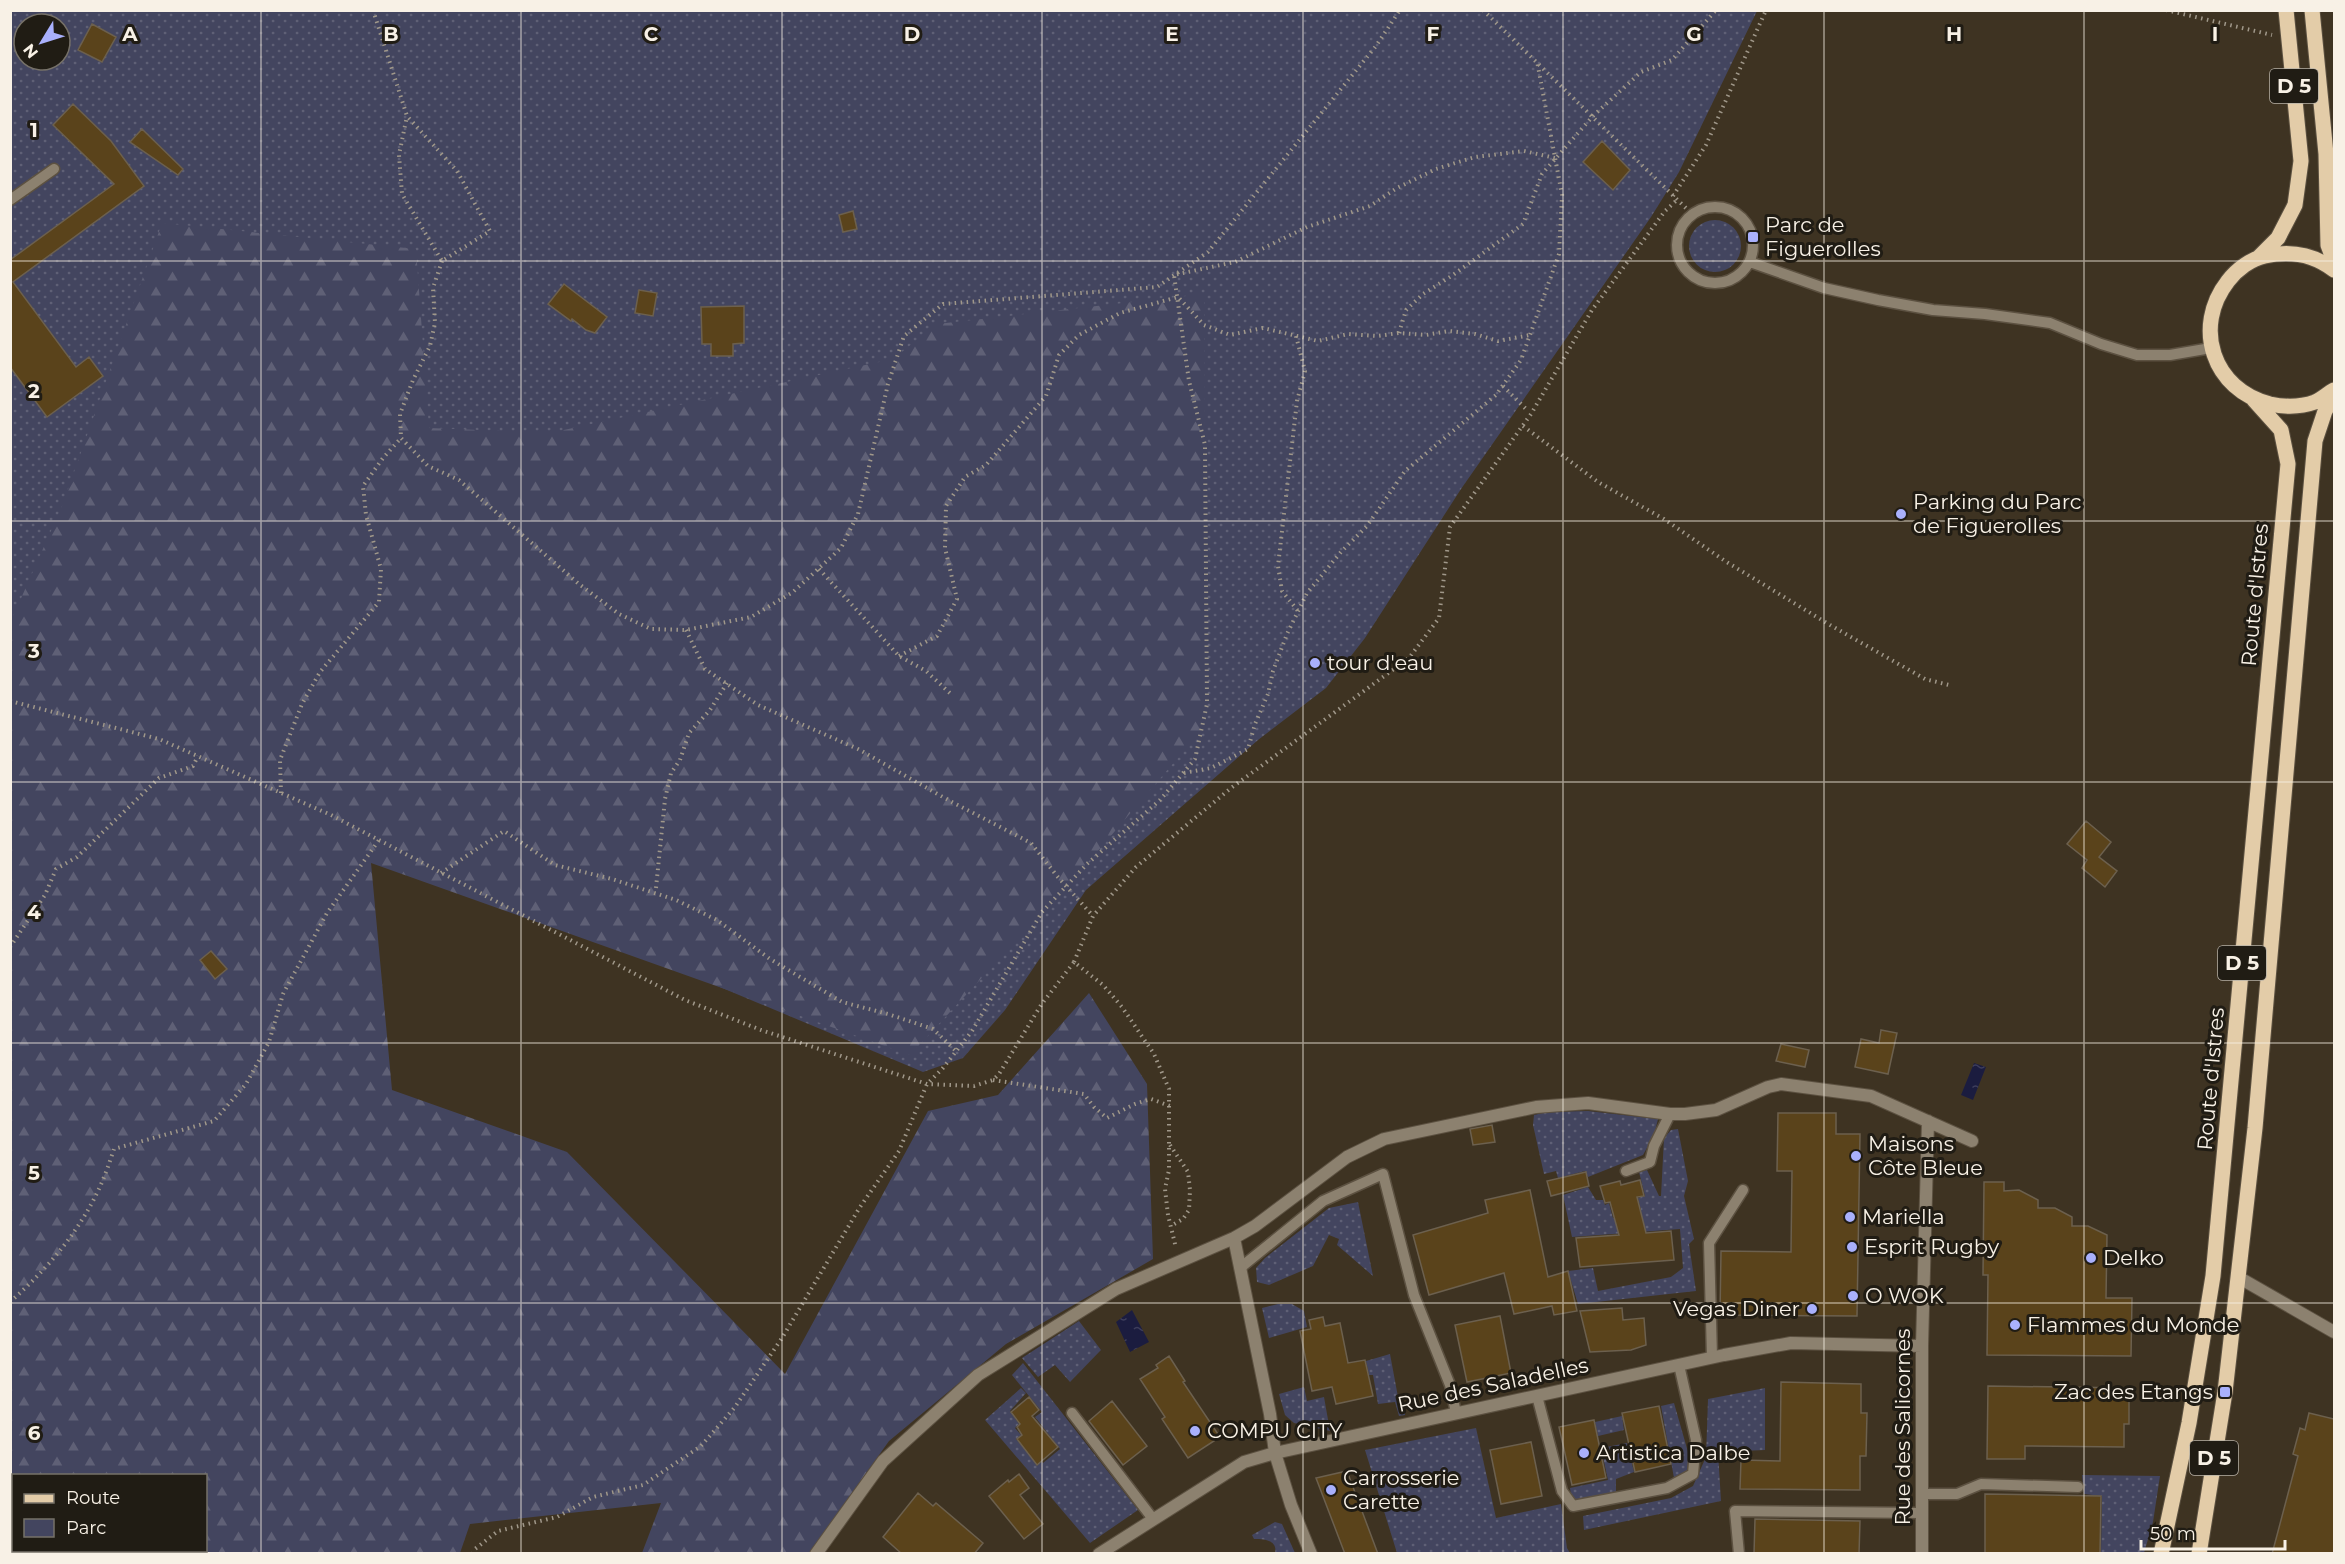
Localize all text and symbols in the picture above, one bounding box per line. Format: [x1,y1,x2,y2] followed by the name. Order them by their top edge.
[12,12,72,72] north arrow
[121,22,138,46] text: A
[383,22,399,46] text: B
[644,22,659,46] text: C
[904,22,920,46] text: D
[1165,22,1179,46] text: E
[1427,22,1440,46] text: F
[1686,22,1702,46] text: G
[1946,22,1962,46] text: H
[2212,22,2218,46] text: I
[19,40,42,62] text: N
[2270,69,2318,103] road number: D 5
[30,118,38,142] text: 1
[1765,212,1881,261] place label: Parc de Figuerolles
[1746,230,1760,244] marker: Parc de Figuerolles
[28,379,40,403] text: 2
[1913,489,2082,538] place label: Parking du Parc de Figuerolles
[1894,507,1908,521] marker: Parking du Parc de Figuerolles
[2236,522,2273,668] street label: Route d'Istres
[27,639,40,663] text: 3
[1327,650,1433,675] place label: tour d'eau
[1308,656,1322,670] marker: tour d'eau
[27,900,41,924] text: 4
[2218,946,2266,980] road number: D 5
[2192,1006,2229,1152] street label: Route d'Istres
[1868,1131,1983,1180] place label: Maisons Côte Bleue
[1849,1149,1863,1163] marker: Maisons Côte Bleue
[28,1161,40,1185] text: 5
[1862,1204,1945,1229] place label: Mariella
[1843,1210,1857,1224] marker: Mariella
[1864,1234,2000,1259] place label: Esprit Rugby
[1845,1240,1859,1254] marker: Esprit Rugby
[2103,1245,2164,1270] place label: Delko
[2084,1251,2098,1265] marker: Delko
[1865,1283,1944,1308] place label: O WOK
[1846,1289,1860,1303] marker: O WOK
[1673,1296,1800,1321] place label: Vegas Diner
[1805,1302,1819,1316] marker: Vegas Diner
[2027,1312,2240,1337] place label: Flammes du Monde
[2008,1318,2022,1332] marker: Flammes du Monde
[1890,1329,1915,1525] street label: Rue des Salicornes
[1395,1352,1591,1417] street label: Rue des Saladelles
[2054,1379,2213,1404] place label: Zac des Etangs
[2218,1385,2232,1399] marker: Zac des Etangs
[1207,1418,1343,1443] place label: COMPU CITY
[28,1421,41,1445] text: 6
[1188,1424,1202,1438] marker: COMPU CITY
[1596,1440,1750,1465] place label: Artistica Dalbe
[2190,1441,2238,1475] road number: D 5
[1577,1446,1591,1460] marker: Artistica Dalbe
[1343,1465,1459,1514] place label: Carrosserie Carette
[12,1474,207,1552] legend
[1324,1483,1338,1497] marker: Carrosserie Carette
[66,1487,120,1509] text: Route
[2141,1513,2285,1551] scale bar
[66,1517,106,1539] text: Parc
[2150,1523,2196,1545] text: 50 m

